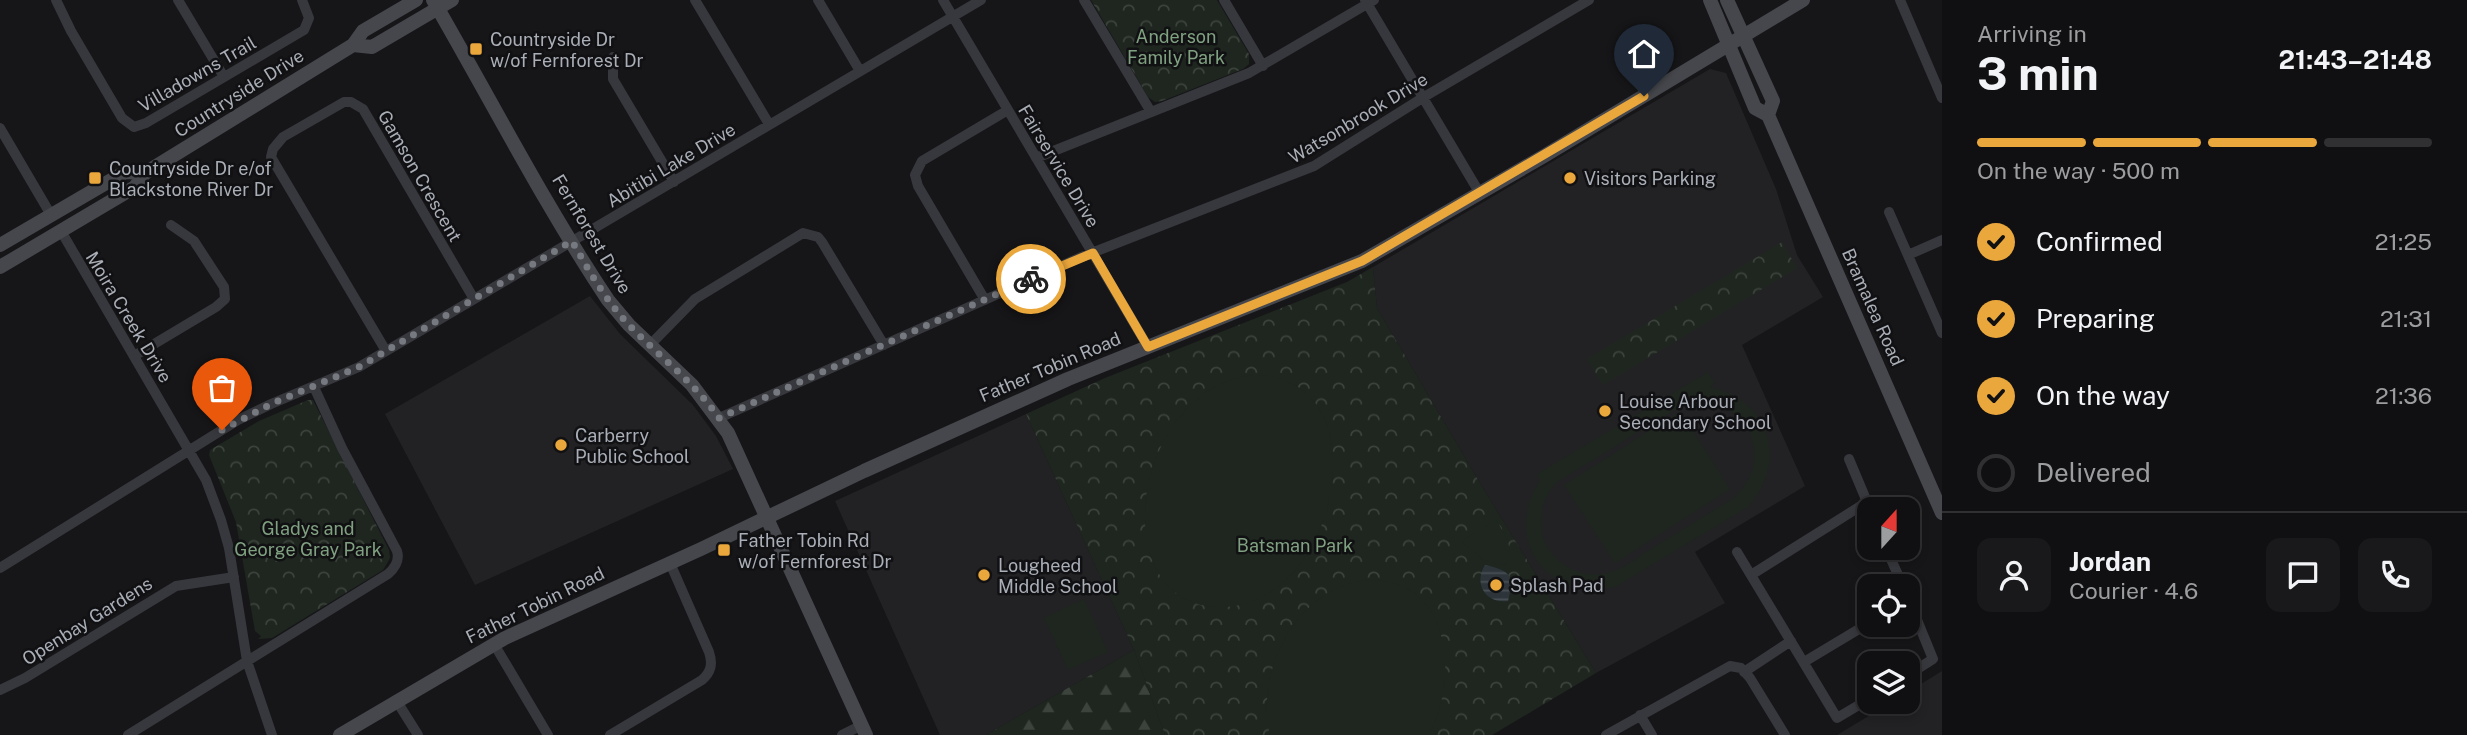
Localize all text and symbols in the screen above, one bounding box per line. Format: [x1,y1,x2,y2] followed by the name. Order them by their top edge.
[1977,20,2087,47] text: Arriving in
[1614,24,1674,96] pin
[1127,26,1225,68] park label: Anderson Family Park
[490,29,643,71] place label: Countryside Dr w/of Fernforest Dr
[134,32,260,116] street label: Villadowns Trail
[1625,35,1663,73] icon: home
[468,41,484,57] marker: Countryside Dr w/of Fernforest Dr
[2279,44,2432,75] text: 21:43–21:48
[170,45,308,141] street label: Countryside Drive
[1977,46,2099,100] text: 3 min
[1285,68,1431,168] street label: Watsonbrook Drive
[1014,101,1104,231] street label: Fairservice Drive
[374,107,466,245] street label: Gamson Crescent
[603,118,739,212] street label: Abitibi Lake Drive
[1977,157,2180,184] text: On the way · 500 m
[109,158,273,200] place label: Countryside Dr e/of Blackstone River Dr
[1584,168,1716,189] place label: Visitors Parking
[87,170,103,186] marker: Countryside Dr e/of Blackstone River Dr
[1562,170,1578,186] marker: Visitors Parking
[548,171,636,297] street label: Fernforest Drive
[1977,223,2015,261] icon: check
[2036,226,2163,257] text: Confirmed
[2375,228,2432,255] text: 21:25
[996,244,1066,314] courier
[1838,245,1908,369] street label: Bramalea Road
[82,248,176,386] street label: Moira Creek Drive
[1012,260,1050,298] icon: bike
[1977,300,2015,338] icon: check
[2036,303,2155,334] text: Preparing
[2380,305,2432,332] text: 21:31
[976,328,1124,406] street label: Father Tobin Road
[192,358,252,430] pin
[203,369,241,407] icon: bag
[1977,377,2015,415] icon: check
[2036,380,2170,411] text: On the way
[2375,382,2432,409] text: 21:36
[1619,391,1771,433] place label: Louise Arbour Secondary School
[1597,403,1613,419] marker: Louise Arbour Secondary School
[575,425,689,467] place label: Carberry Public School
[553,437,569,453] marker: Carberry Public School
[2036,457,2151,488] text: Delivered
[1857,497,1920,560] north arrow
[1857,497,1920,714] map controls
[234,518,382,560] park label: Gladys and George Gray Park
[738,530,891,572] place label: Father Tobin Rd w/of Fernforest Dr
[1237,535,1353,556] park label: Batsman Park
[1977,538,2051,612] button: person
[2266,538,2340,612] button: chat
[2358,538,2432,612] button: phone
[716,542,732,558] marker: Father Tobin Rd w/of Fernforest Dr
[2069,546,2151,577] text: Jordan
[998,555,1117,597] place label: Lougheed Middle School
[462,562,608,648] street label: Father Tobin Road
[976,567,992,583] marker: Lougheed Middle School
[18,573,156,669] street label: Openbay Gardens
[1857,574,1920,637] button: locate
[1510,575,1604,596] place label: Splash Pad
[1488,577,1504,593] marker: Splash Pad
[2069,577,2198,604] text: Courier · 4.6
[1857,651,1920,714] button: layers

